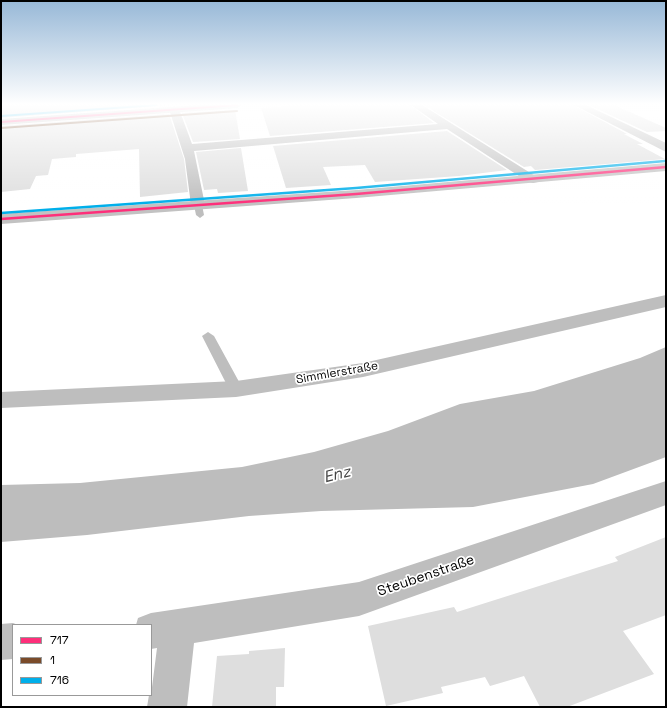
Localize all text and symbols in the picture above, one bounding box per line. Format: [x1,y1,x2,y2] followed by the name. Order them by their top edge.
[295,359,379,387] street label: Simmlerstraße
[322,462,352,488] water label: Enz
[375,552,477,600] street label: Steubenstraße
[12,624,152,696] legend
[50,632,68,648] text: 717
[50,652,55,668] text: 1
[50,672,69,688] text: 716

